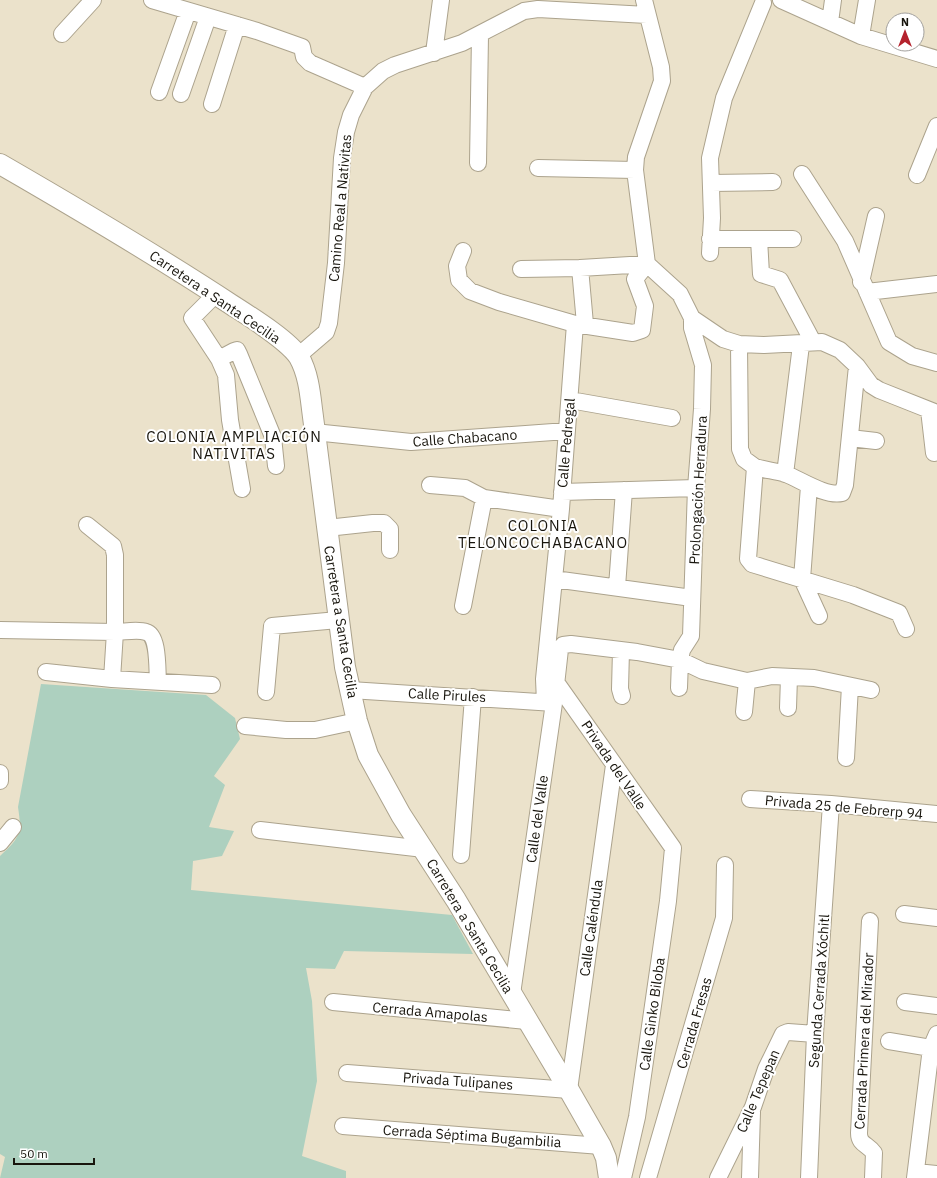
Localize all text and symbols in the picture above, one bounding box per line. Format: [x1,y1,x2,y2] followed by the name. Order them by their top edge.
[885,12,925,52] north arrow
[901,15,909,29] text: N
[325,133,355,283] street label: Camino Real a Nativitas
[146,246,284,348] street label: Carretera a Santa Cecilia
[553,397,579,489] street label: Calle Pedregal
[685,414,711,565] street label: Prolongación Herradura
[412,425,518,451] street label: Calle Chabacano
[146,427,322,463] district label: COLONIA AMPLIACIÓN NATIVITAS
[458,516,628,552] district label: COLONIA TELONCOCHABACANO
[320,544,362,700] street label: Carretera a Santa Cecilia
[408,684,487,706] street label: Calle Pirules
[577,717,651,813] street label: Privada del Valle
[522,774,552,864] street label: Calle del Valle
[764,791,924,823] street label: Privada 25 de Febrerp 94
[423,855,518,997] street label: Carretera a Santa Cecilia
[575,878,607,978] street label: Calle Caléndula
[805,913,833,1069] street label: Segunda Cerrada Xóchitl
[850,952,878,1130] street label: Cerrada Primera del Mirador
[635,956,669,1072] street label: Calle Ginko Biloba
[672,975,716,1071] street label: Cerrada Fresas
[372,998,489,1026] street label: Cerrada Amapolas
[732,1047,784,1135] street label: Calle Tepepan
[402,1068,514,1094] street label: Privada Tulipanes
[382,1121,562,1151] street label: Cerrada Séptima Bugambilia
[14,1140,94,1166] scale bar
[20,1146,48,1161] text: 50 m

